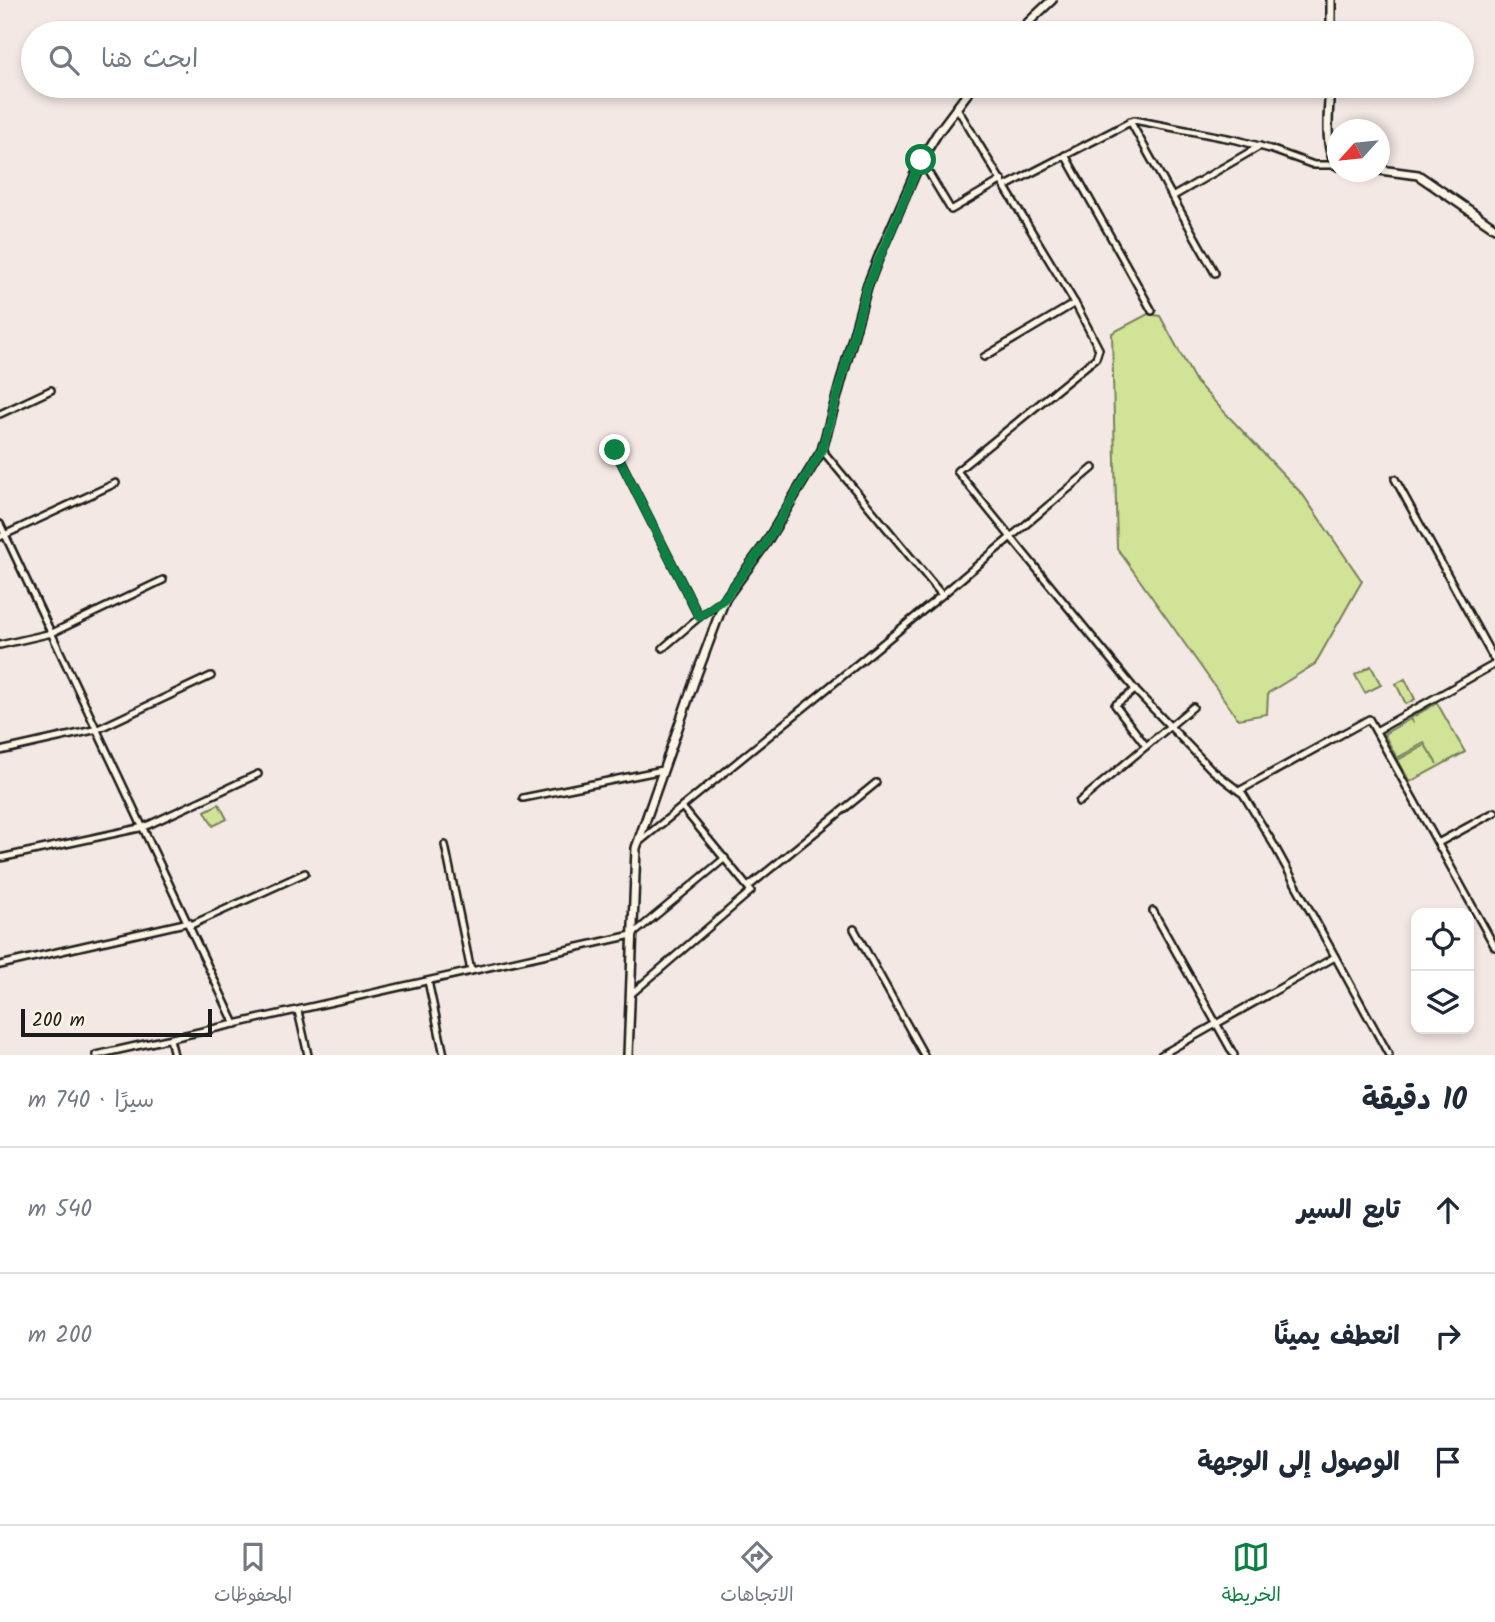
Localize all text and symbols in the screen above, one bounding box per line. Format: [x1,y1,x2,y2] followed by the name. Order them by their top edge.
[21,21,1474,98] search box
[101,39,198,81] text: ابحث هنا
[45,41,83,79] icon: search
[1327,119,1390,182] north arrow
[905,144,936,175] route start
[599,434,630,465] route end
[1411,908,1474,1034] map controls
[1411,908,1474,971] button: locate
[1411,971,1474,1034] button: layers
[21,1006,212,1038] scale bar
[32,1006,85,1036] text: 200 m
[1362,1077,1467,1125] text: 10 دقيقة
[28,1083,154,1119] text: سيرًا · 740 m
[1297,1190,1400,1232] text: تابع السير
[1429,1191,1467,1229] icon: ahead
[28,1192,92,1228] text: 540 m
[1274,1316,1400,1358] text: انعطف يمينًا
[1429,1317,1467,1355] icon: right
[28,1318,92,1354] text: 200 m
[1197,1442,1400,1484] text: الوصول إلى الوجهة
[1429,1443,1467,1481] icon: arrive
[214,1538,292,1611] tab: المحفوظات
[720,1538,794,1611] tab: الاتجاهات
[1222,1538,1281,1611] tab: الخريطة

